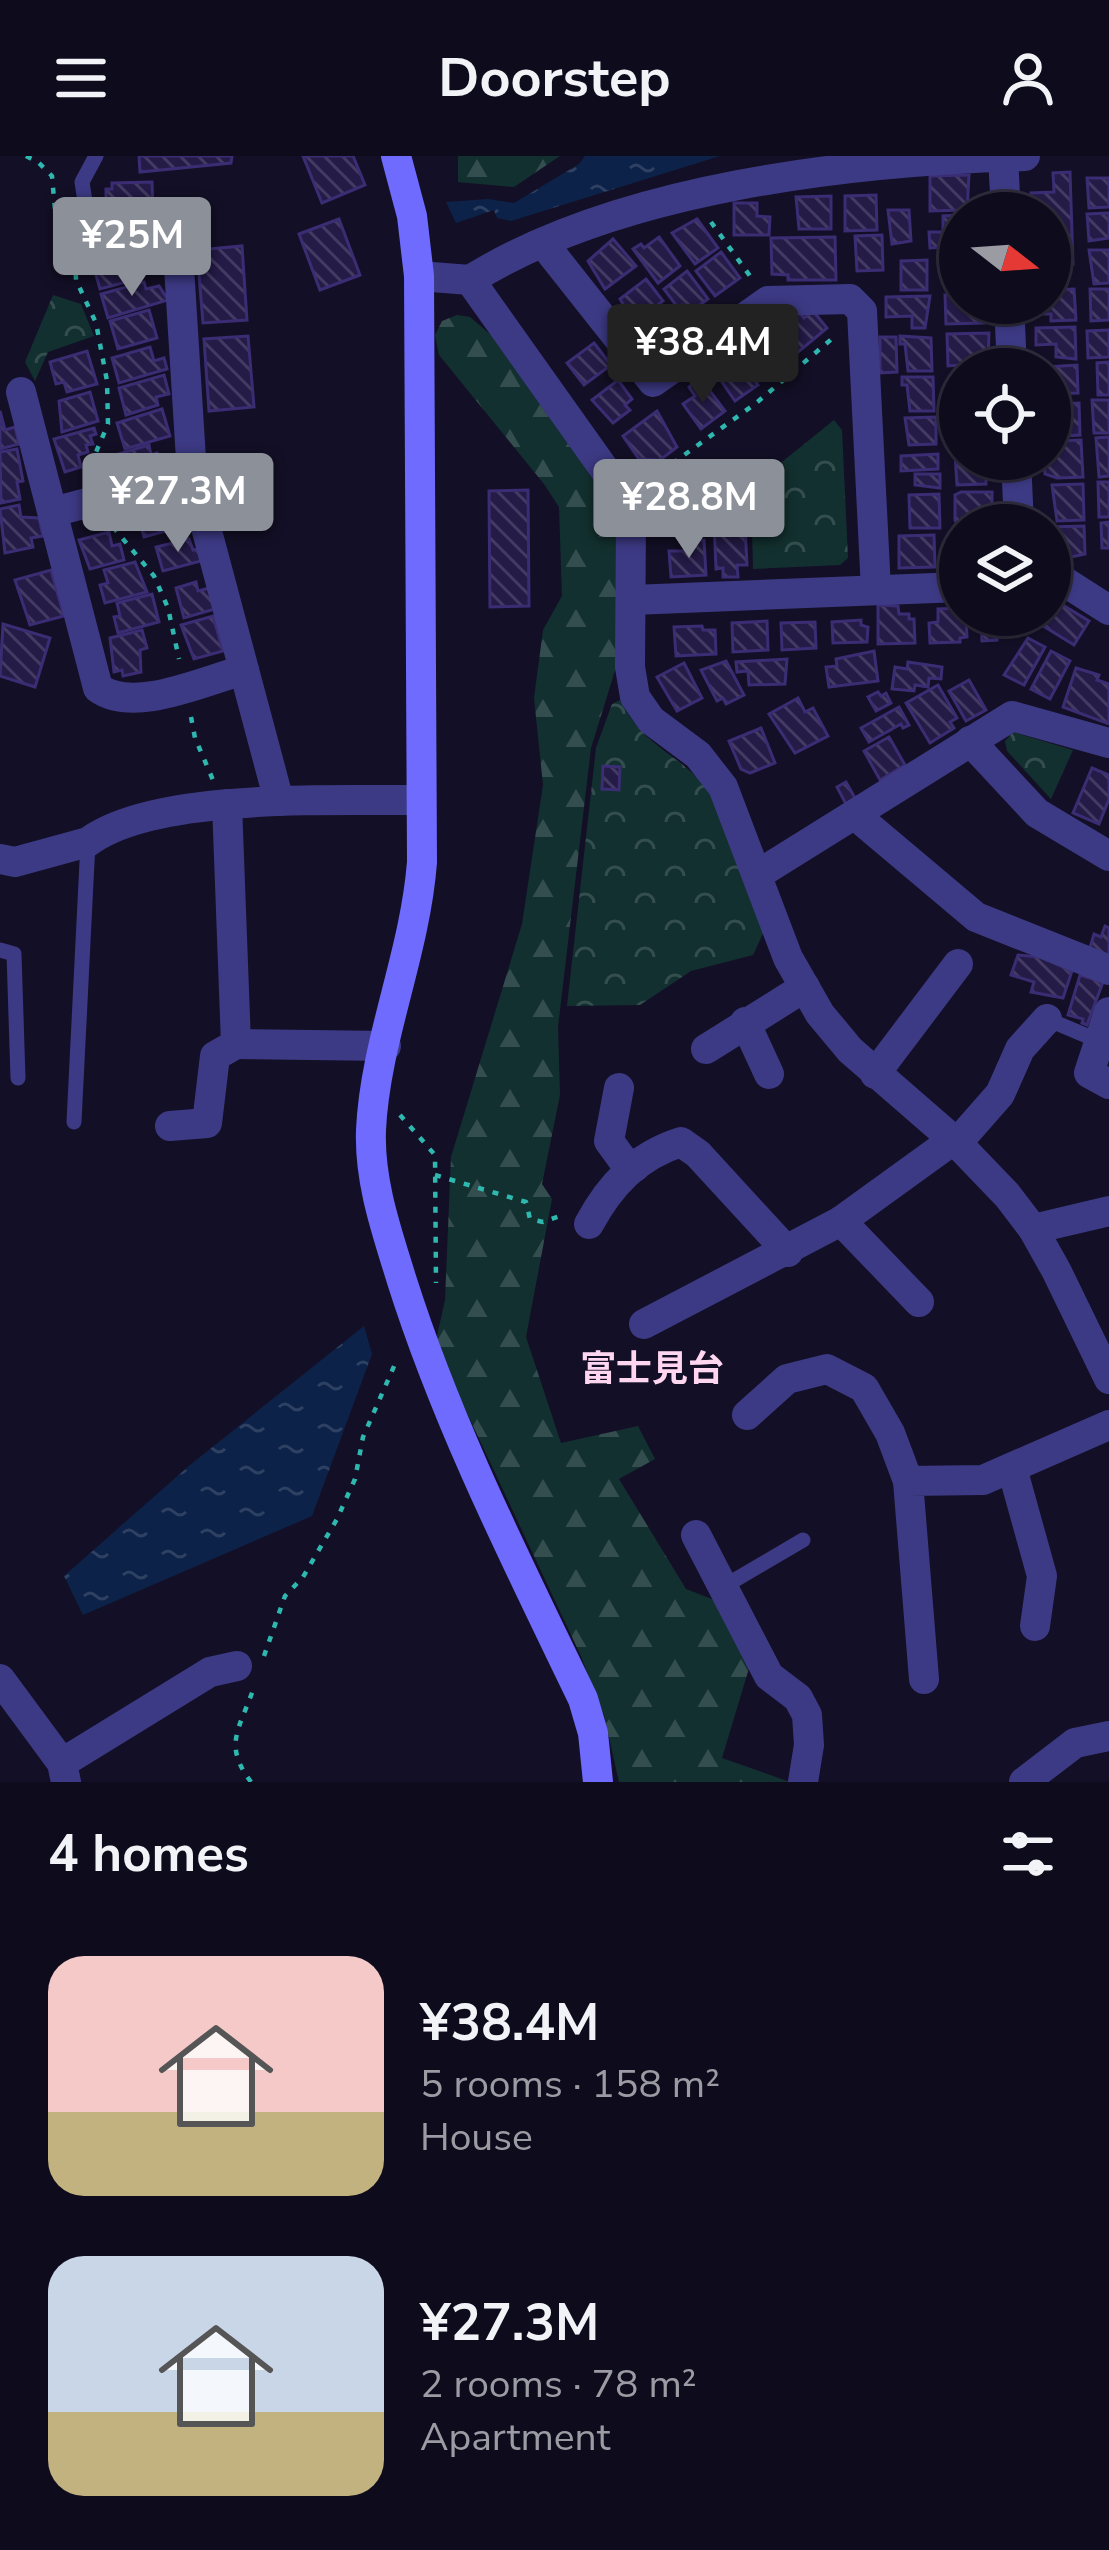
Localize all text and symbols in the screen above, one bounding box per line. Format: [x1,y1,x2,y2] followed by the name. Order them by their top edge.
[438,41,671,115] text: Doorstep
[48,45,114,111] icon: menu
[995,45,1061,111] icon: person
[939,192,1071,324] north arrow
[939,192,1071,636] map controls
[61,197,203,299] pin: ¥25M
[80,209,184,262] text: ¥25M
[605,304,801,406] pin: ¥38.4M
[634,316,772,369] text: ¥38.4M
[939,348,1071,480] button: locate
[80,453,276,555] pin: ¥27.3M
[591,459,787,561] pin: ¥28.8M
[109,465,247,518] text: ¥27.3M
[620,471,758,524] text: ¥28.8M
[939,504,1071,636] button: layers
[580,1345,724,1394] district label: 富士見台
[48,1819,249,1889] text: 4 homes
[995,1821,1061,1887] icon: filters
[420,1988,599,2058] text: ¥38.4M
[144,2004,288,2148] icon: home
[420,2058,720,2111] text: 5 rooms · 158 m²
[420,2111,533,2164] text: House
[420,2288,599,2358] text: ¥27.3M
[144,2304,288,2448] icon: home
[420,2358,697,2411] text: 2 rooms · 78 m²
[420,2411,610,2464] text: Apartment

